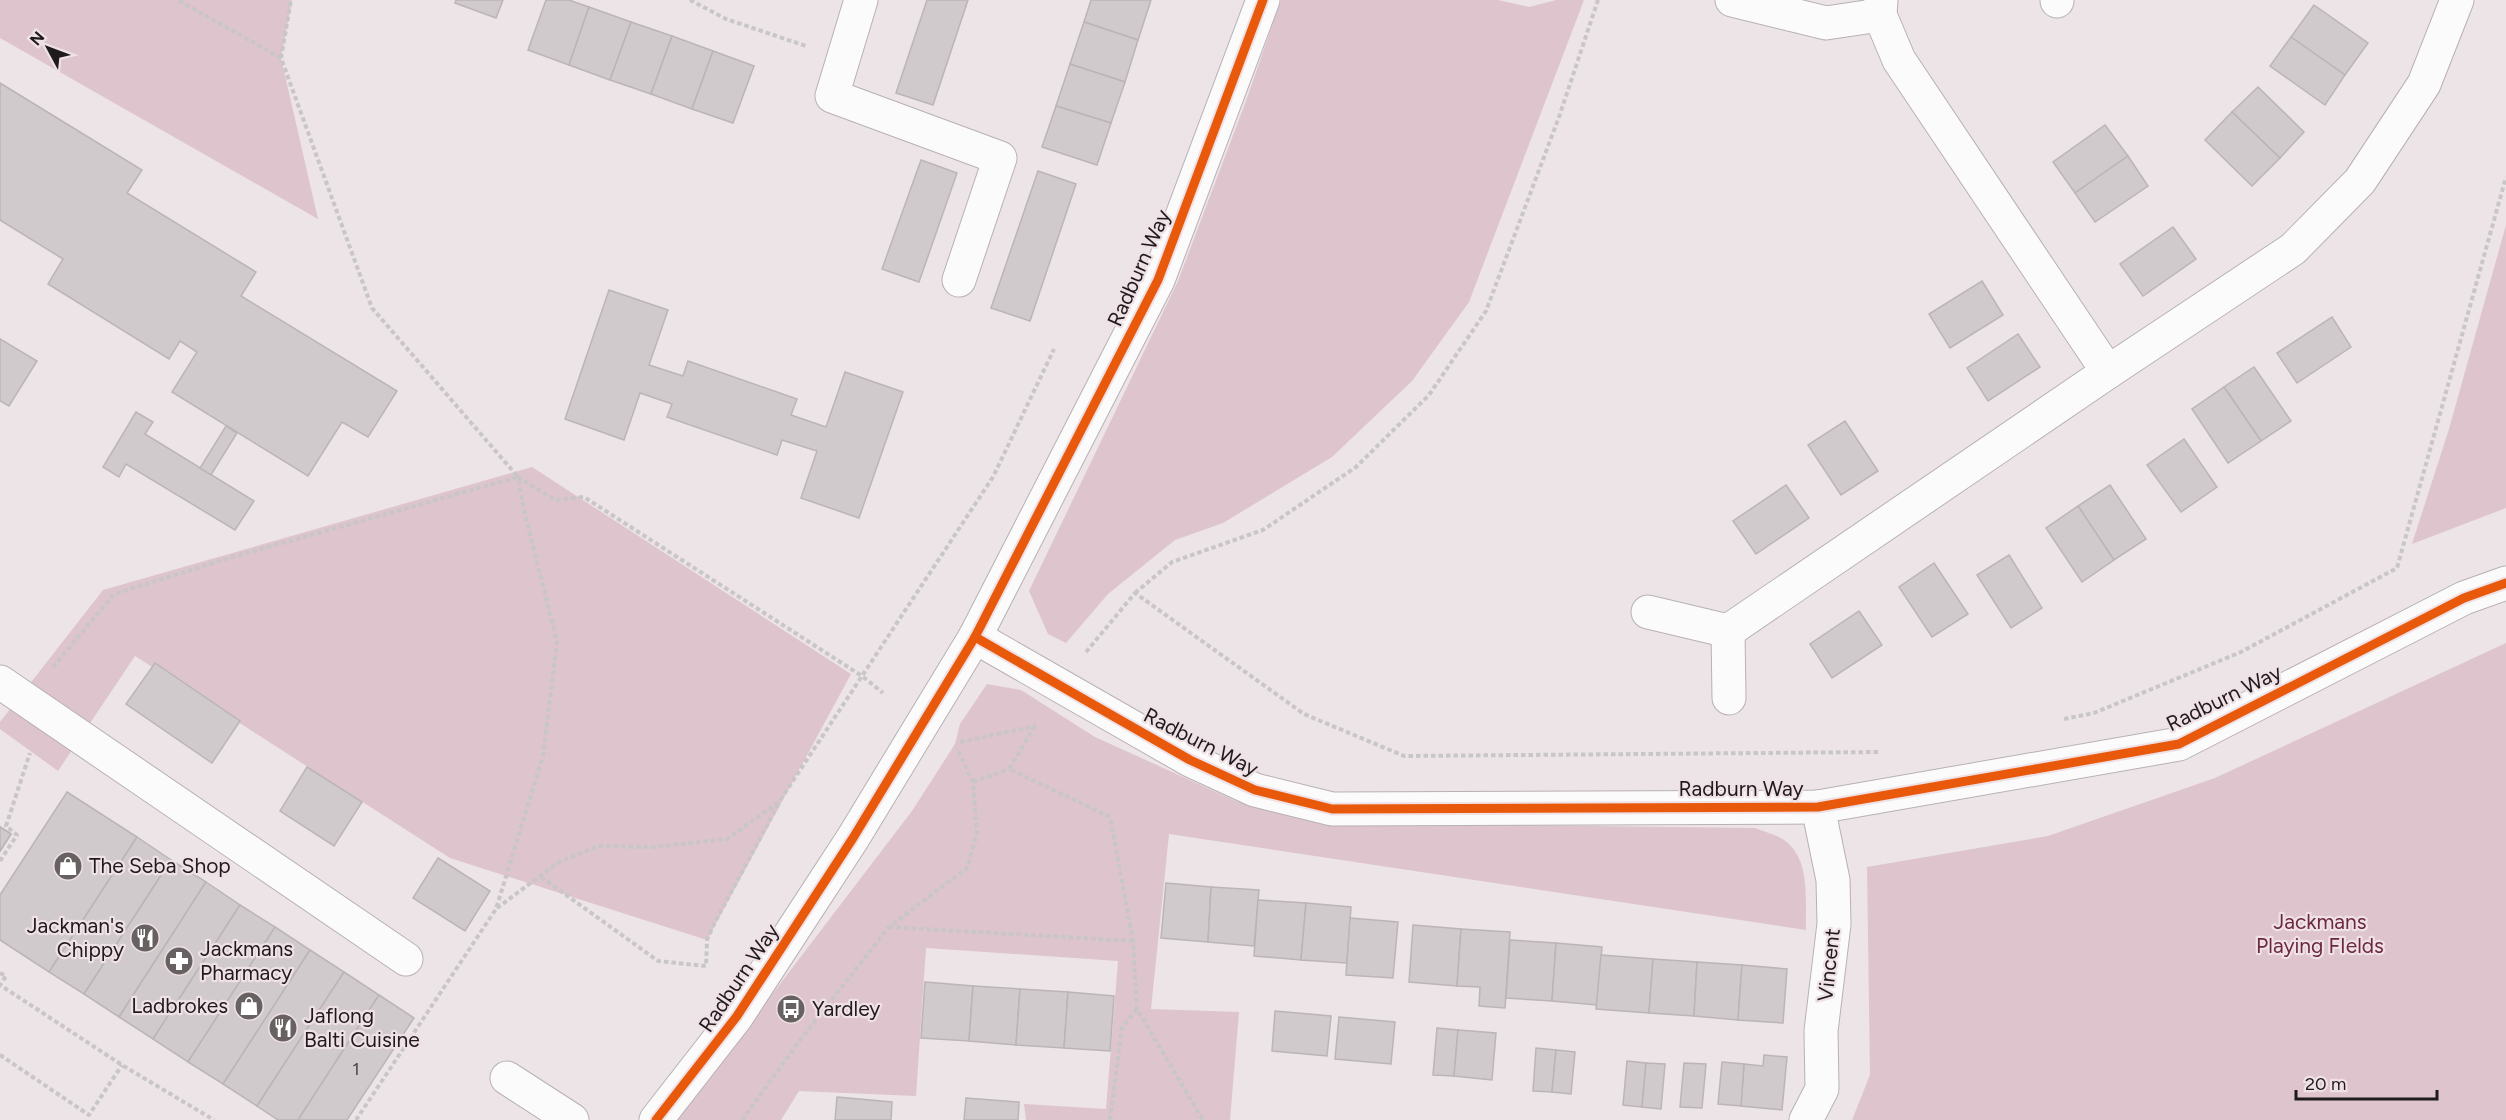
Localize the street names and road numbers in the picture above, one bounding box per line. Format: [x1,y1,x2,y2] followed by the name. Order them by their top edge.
[1102,206,1175,330] street label: Radburn Way
[2162,659,2285,736] street label: Radburn Way
[1140,702,1263,781] street label: Radburn Way
[1678,776,1804,801] street label: Radburn Way
[693,919,784,1037] street label: Radburn Way
[1812,927,1845,1003] street label: Vincent

